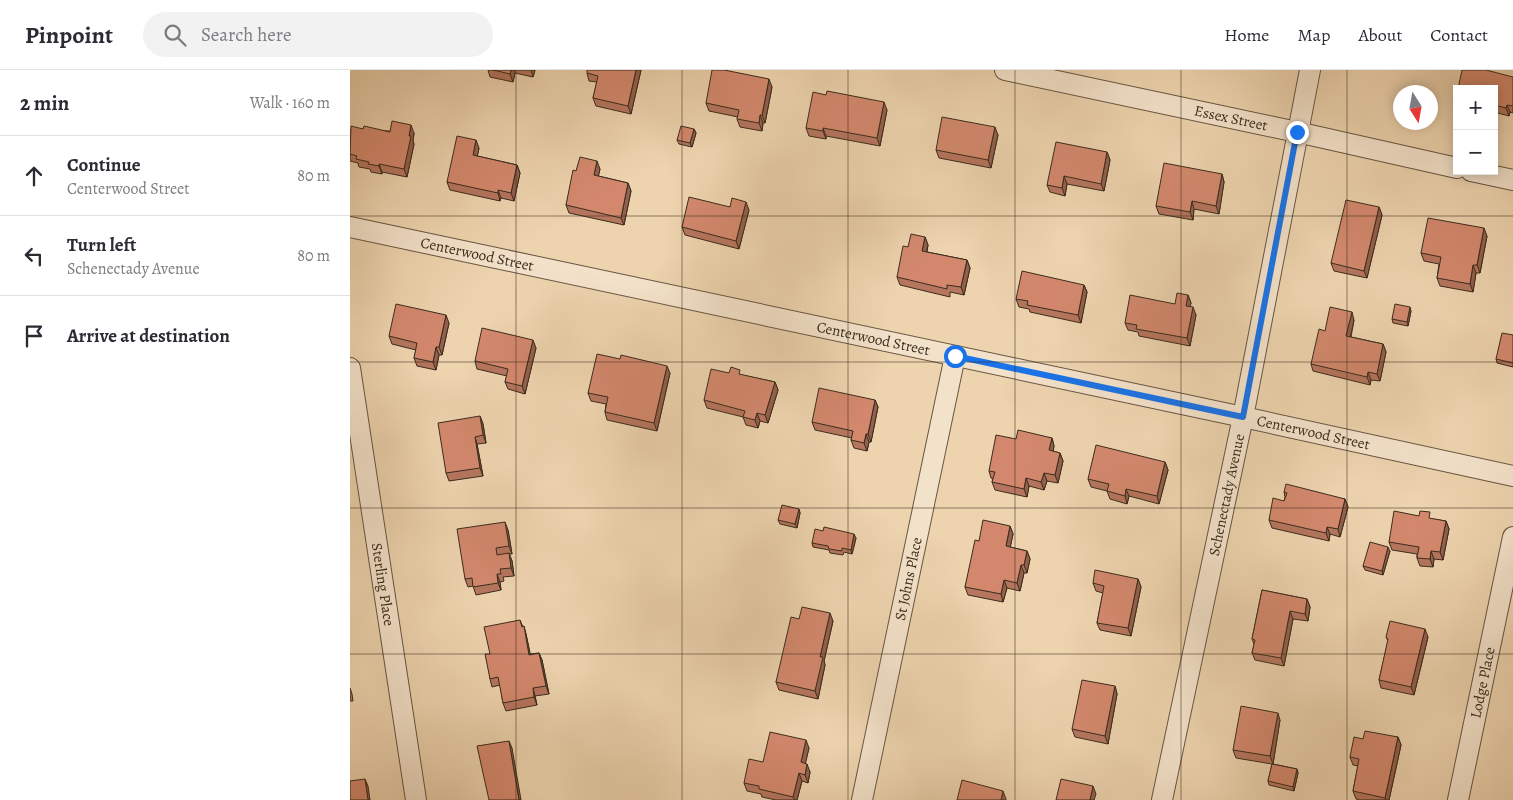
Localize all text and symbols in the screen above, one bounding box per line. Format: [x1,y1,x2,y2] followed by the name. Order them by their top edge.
[143,12,493,57] search box
[25,19,113,51] text: Pinpoint
[161,21,189,49] icon: search
[201,22,291,48] text: Search here
[1224,23,1269,47] text: Home
[1297,23,1330,47] text: Map
[1358,23,1402,47] text: About
[1430,23,1488,47] text: Contact
[1393,85,1438,130] north arrow
[1453,85,1498,175] map controls
[1453,85,1498,130] button: +
[20,89,69,117] text: 2 min
[250,92,330,114] text: Walk · 160 m
[1192,100,1269,135] street label: Essex Street
[1286,121,1309,144] route end
[1453,130,1498,175] button: −
[67,152,141,178] text: Continue
[20,162,48,190] icon: ahead
[297,165,330,187] text: 80 m
[67,178,190,200] text: Centerwood Street
[67,232,136,258] text: Turn left
[419,232,536,276] street label: Centerwood Street
[20,242,48,270] icon: left
[297,245,330,267] text: 80 m
[67,258,200,280] text: Schenectady Avenue
[815,317,932,360] street label: Centerwood Street
[20,322,48,350] icon: arrive
[67,323,230,349] text: Arrive at destination
[944,345,967,368] route start
[1255,410,1372,454] street label: Centerwood Street
[1204,431,1249,558] street label: Schenectady Avenue
[890,535,927,622] street label: St Johns Place
[367,542,399,628] street label: Sterling Place
[1465,645,1500,720] street label: Lodge Place

